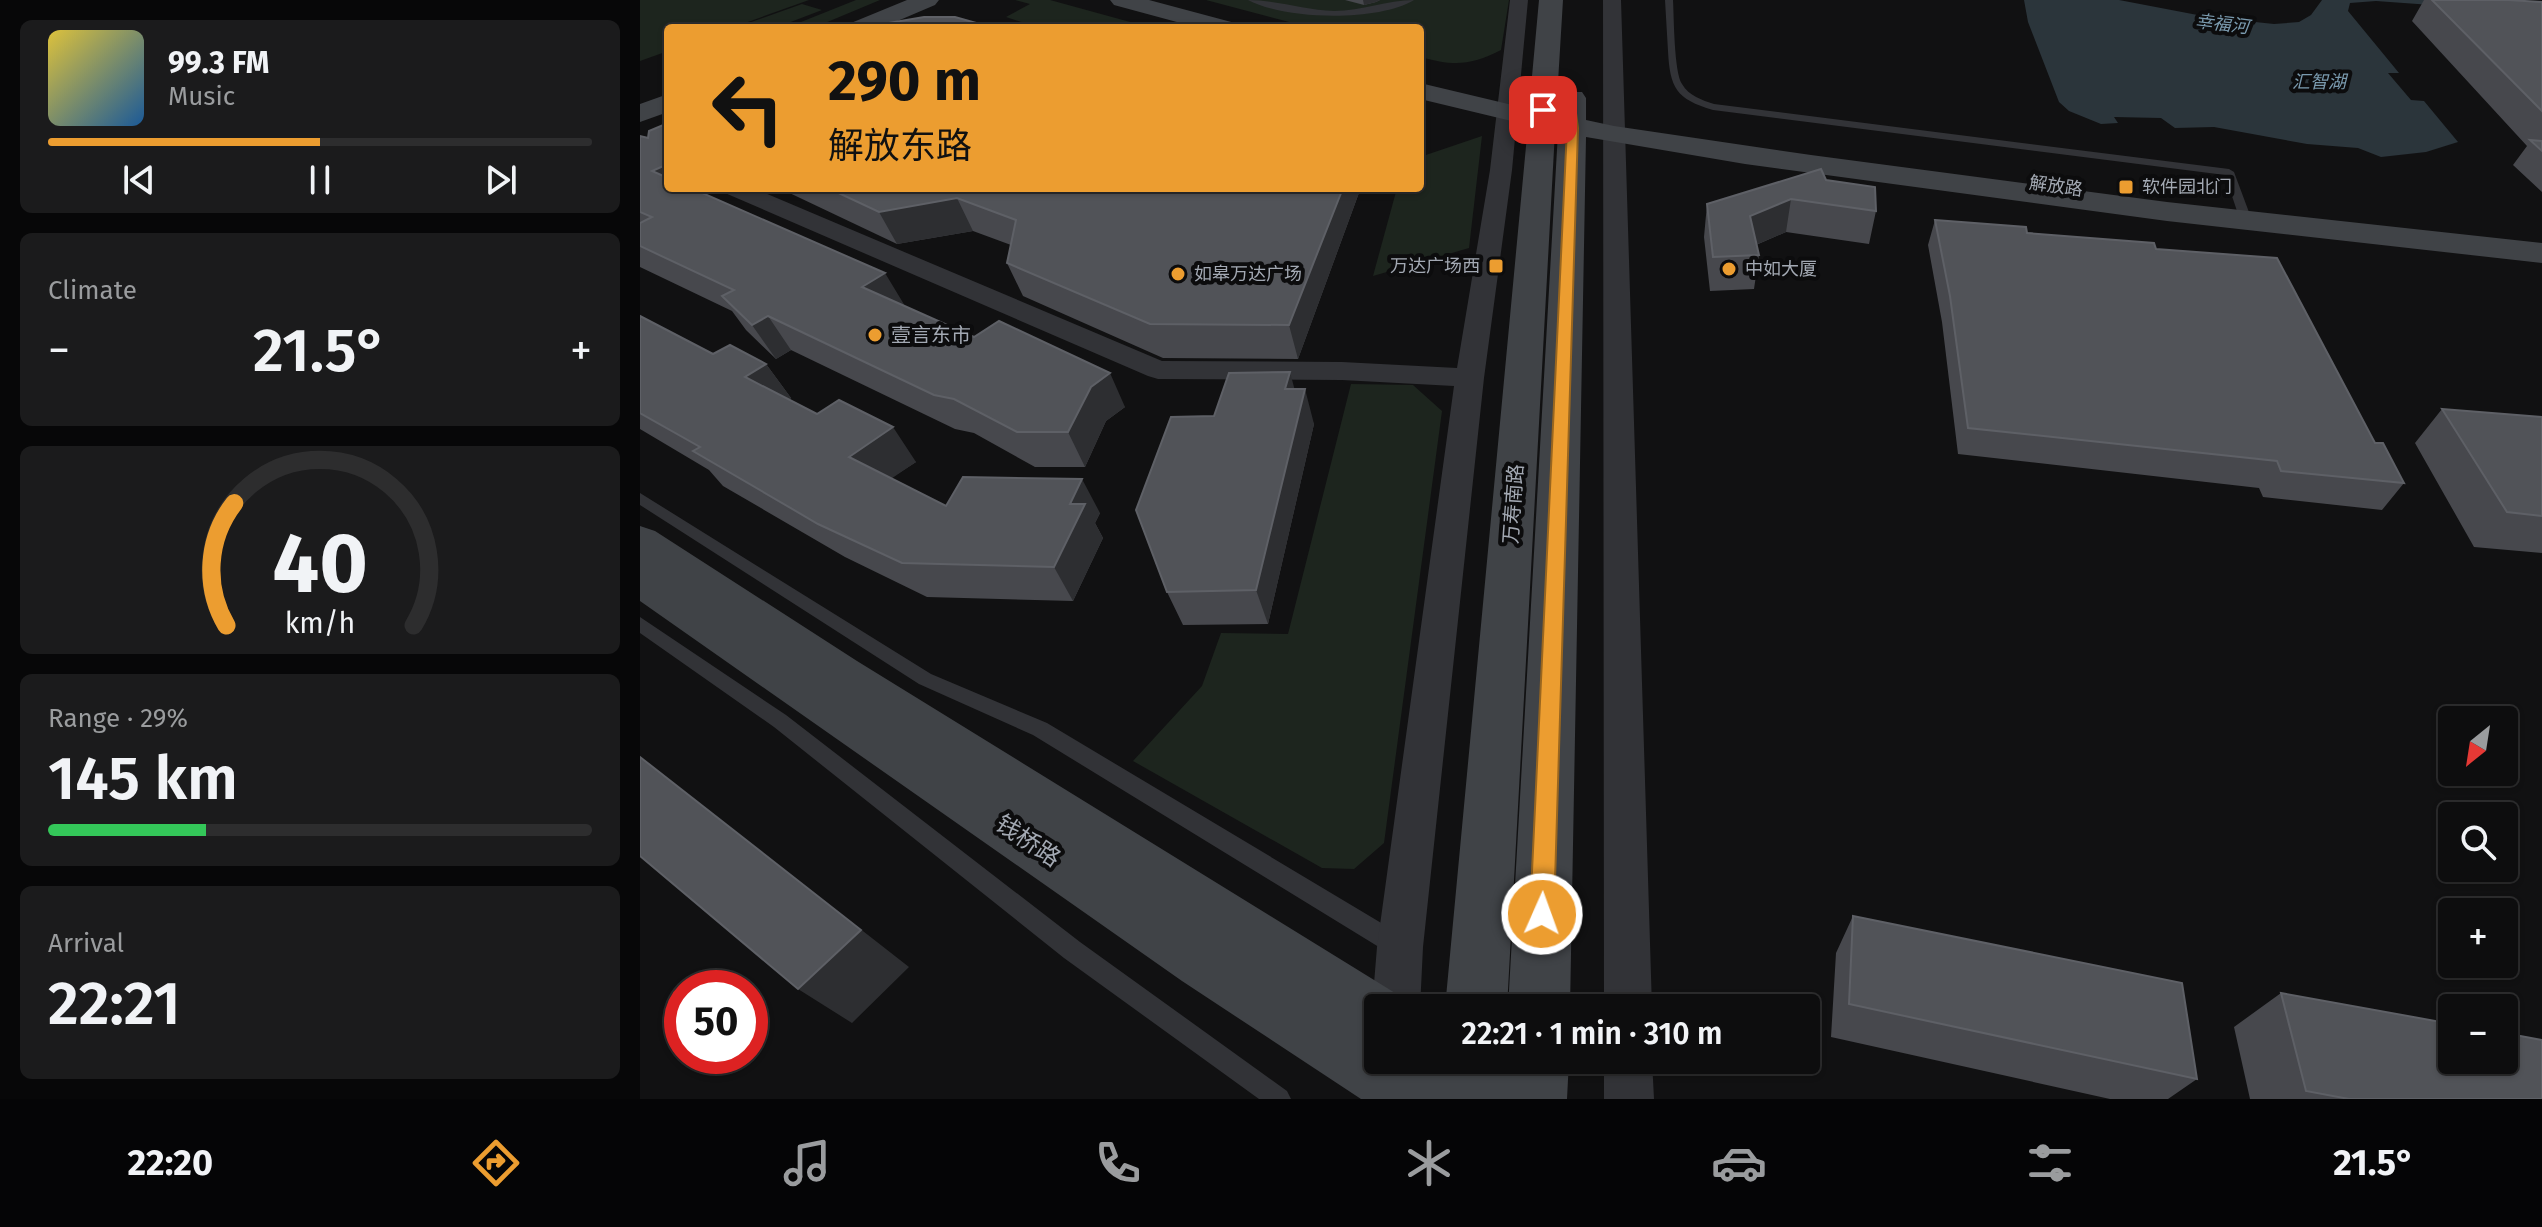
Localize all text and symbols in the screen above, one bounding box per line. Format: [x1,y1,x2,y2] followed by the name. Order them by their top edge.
[2194,10,2253,39] water label: 幸福河
[168,45,269,81] text: 99.3 FM
[828,48,981,115] text: 290 m
[696,56,800,160] icon: left
[2292,71,2349,93] water label: 汇智湖
[1509,76,1577,144] pin
[168,81,235,112] text: Music
[1521,88,1565,132] icon: arrive
[828,124,972,168] text: 解放东路
[117,158,161,202] icon: previous
[298,158,342,202] icon: pause
[479,158,523,202] icon: next
[2028,171,2084,201] street label: 解放路
[2142,176,2232,198] place label: 软件园北门
[2117,178,2135,196] marker: 软件园北门
[1390,255,1480,277] place label: 万达广场西
[1487,257,1505,275] marker: 万达广场西
[1745,258,1817,280] place label: 中如大厦
[1720,260,1738,278] marker: 中如大厦
[1194,263,1302,285] place label: 如皋万达广场
[1169,265,1187,283] marker: 如皋万达广场
[48,275,137,306] text: Climate
[253,315,387,387] text: 21.5°
[891,323,971,347] place label: 壹言东市
[48,324,70,377] text: −
[570,324,592,377] text: +
[866,326,884,344] marker: 壹言东市
[1498,463,1528,545] street label: 万寿南路
[272,513,368,613] text: 40
[285,606,355,641] text: km/h
[48,703,188,734] text: Range · 29%
[2438,706,2518,786] north arrow
[2438,706,2518,1074] map controls
[48,743,238,815] text: 145 km
[2438,802,2518,882] button: search
[990,809,1066,873] street label: 钱桥路
[1500,872,1584,956] position arrow
[2438,898,2518,978] button: +
[48,928,124,959] text: Arrival
[48,968,181,1040] text: 22:21
[664,970,768,1074] speed limit sign: 50
[2438,994,2518,1074] button: −
[1462,1016,1722,1052] text: 22:21 · 1 min · 310 m
[468,1135,524,1191] icon: directions
[779,1135,835,1191] icon: music
[1090,1135,1146,1191] icon: phone
[1401,1135,1457,1191] icon: climate
[1711,1135,1767,1191] icon: car
[2022,1135,2078,1191] icon: filters
[127,1141,213,1185] text: 22:20
[2333,1141,2414,1185] text: 21.5°

